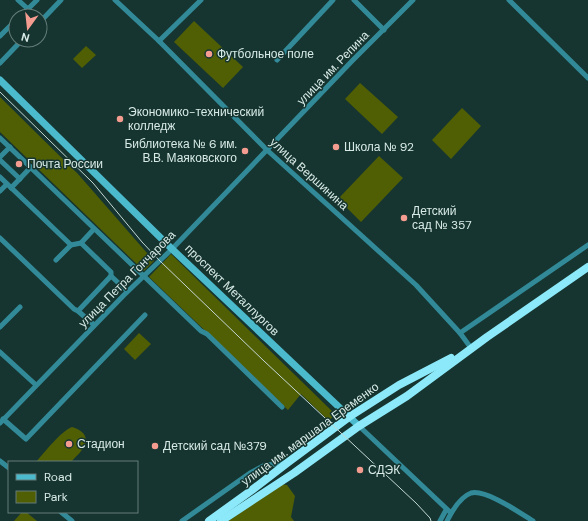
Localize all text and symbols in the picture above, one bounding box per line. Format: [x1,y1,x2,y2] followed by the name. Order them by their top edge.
[8,8,48,48] north arrow
[293,27,373,109] street label: улица им. Репина
[20,30,31,45] text: N
[217,46,314,62] place label: Футбольное поле
[204,49,214,59] marker: Футбольное поле
[128,104,264,134] place label: Экономико-технический колледж
[115,114,125,124] marker: Экономико-технический колледж
[266,134,352,214] street label: улица Вершинина
[124,136,237,166] place label: Библиотека № 6 им. В.В. Маяковского
[344,139,414,155] place label: Школа № 92
[331,142,341,152] marker: Школа № 92
[240,146,250,156] marker: Библиотека № 6 им. В.В. Маяковского
[27,156,103,172] place label: Почта России
[14,159,24,169] marker: Почта России
[412,203,472,233] place label: Детский сад № 357
[399,213,409,223] marker: Детский сад № 357
[75,227,179,331] street label: улица Петра Гончарова
[181,241,283,339] street label: проспект Металлургов
[238,378,382,489] street label: улица им. маршала Еременко
[77,436,125,452] place label: Стадион
[163,438,267,454] place label: Детский сад №379
[64,439,74,449] marker: Стадион
[150,441,160,451] marker: Детский сад №379
[8,461,138,513] legend
[368,462,400,478] place label: СДЭК
[355,465,365,475] marker: СДЭК
[44,469,72,485] text: Road
[44,489,68,505] text: Park

